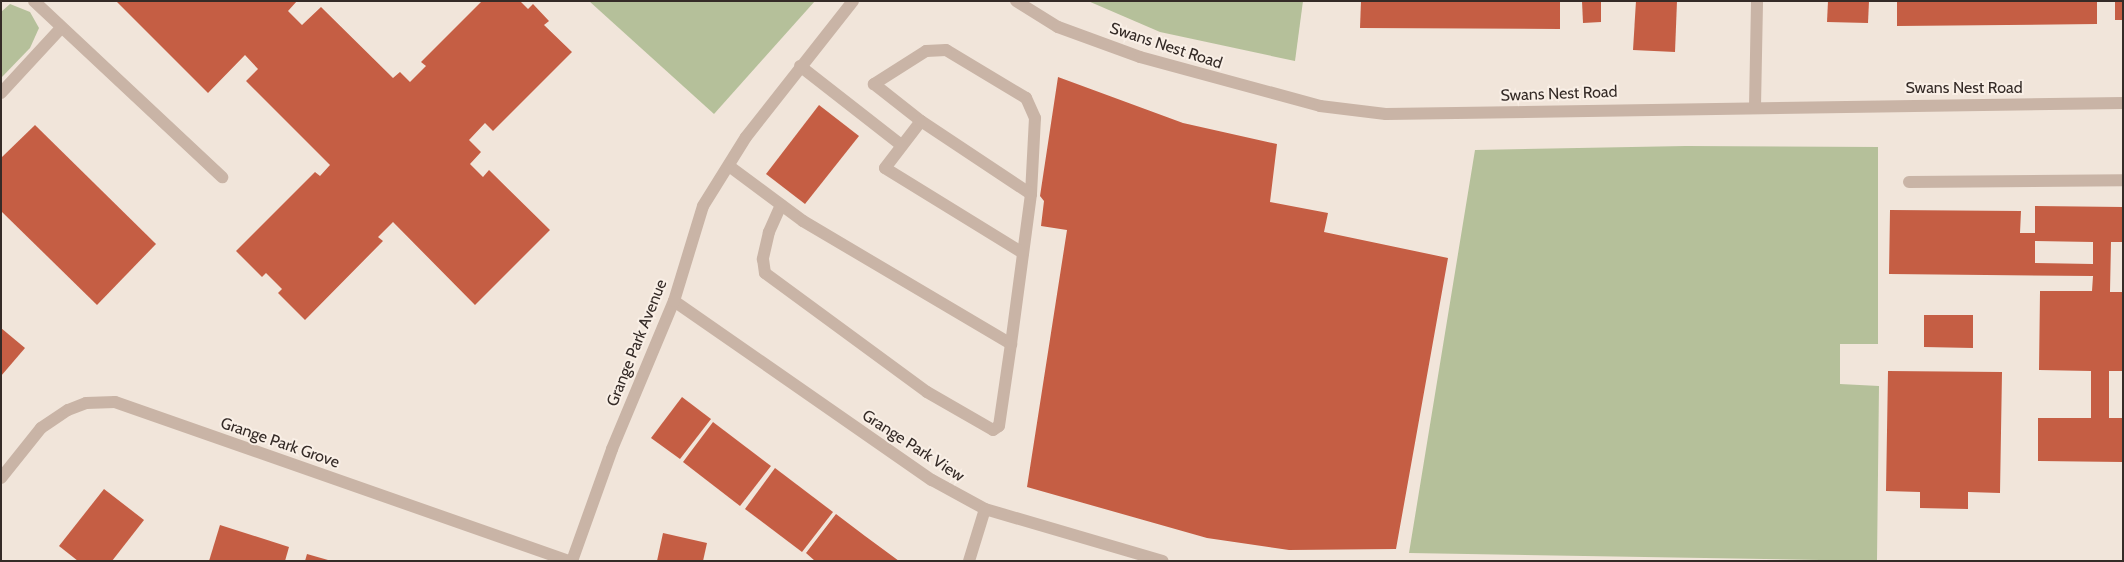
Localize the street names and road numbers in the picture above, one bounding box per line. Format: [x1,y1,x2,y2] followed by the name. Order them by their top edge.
[1107,19,1225,73] street label: Swans Nest Road
[1905,78,2023,98] street label: Swans Nest Road
[1500,82,1618,106] street label: Swans Nest Road
[603,277,671,409] street label: Grange Park Avenue
[858,406,968,486] street label: Grange Park View
[218,414,342,472] street label: Grange Park Grove

